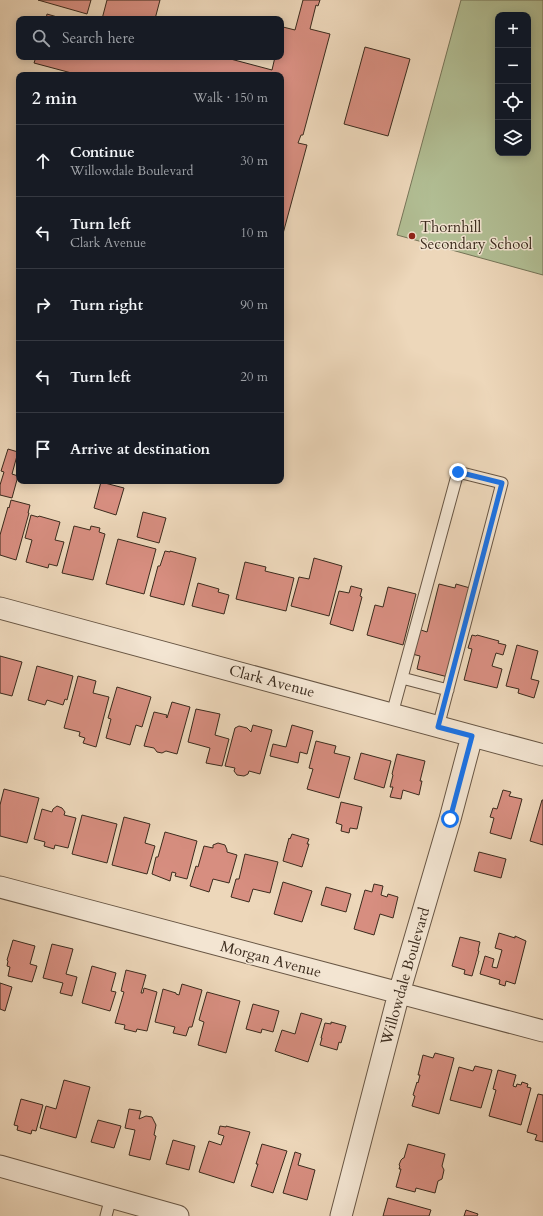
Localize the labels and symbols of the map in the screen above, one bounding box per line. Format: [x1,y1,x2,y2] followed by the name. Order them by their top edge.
[420,217,532,254] place label: Thornhill Secondary School
[407,231,417,241] marker: Thornhill Secondary School
[449,463,467,481] route end
[227,660,317,702] street label: Clark Avenue
[441,810,459,828] route start
[375,905,434,1048] street label: Willowdale Boulevard
[218,936,324,982] street label: Morgan Avenue

